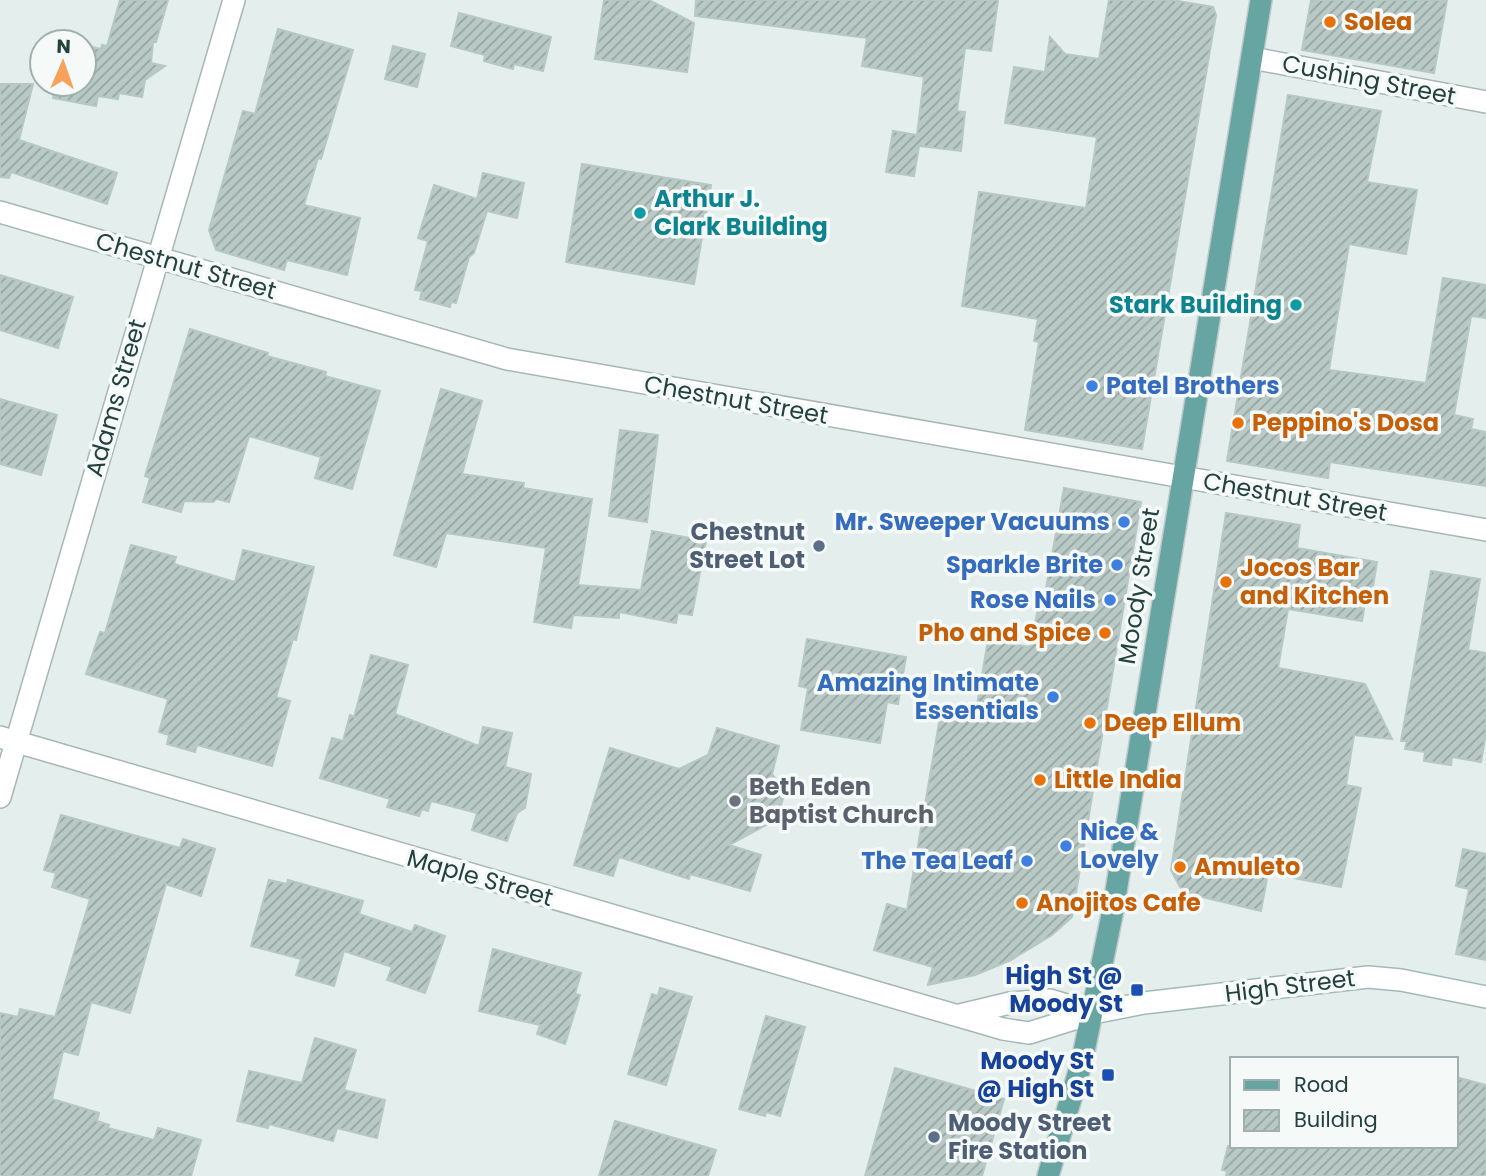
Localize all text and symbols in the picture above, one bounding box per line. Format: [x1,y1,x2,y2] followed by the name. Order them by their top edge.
[1344,5,1412,38] place label: Solea
[1322,14,1338,30] marker: Solea
[28,28,98,98] north arrow
[56,33,71,60] text: N
[1280,47,1459,112] street label: Cushing Street
[654,182,828,243] place label: Arthur J. Clark Building
[632,205,648,221] marker: Arthur J. Clark Building
[92,224,280,307] street label: Chestnut Street
[1109,288,1282,321] place label: Stark Building
[1288,297,1304,313] marker: Stark Building
[77,315,154,481] street label: Adams Street
[642,367,831,432] street label: Chestnut Street
[1106,369,1280,402] place label: Patel Brothers
[1084,378,1100,394] marker: Patel Brothers
[1252,406,1439,439] place label: Peppino's Dosa
[1230,415,1246,431] marker: Peppino's Dosa
[1201,464,1390,529] street label: Chestnut Street
[835,505,1110,538] place label: Mr. Sweeper Vacuums
[1110,505,1167,666] street label: Moody Street
[1116,514,1132,530] marker: Mr. Sweeper Vacuums
[689,515,805,576] place label: Chestnut Street Lot
[811,538,827,554] marker: Chestnut Street Lot
[946,548,1103,581] place label: Sparkle Brite
[1240,551,1389,612] place label: Jocos Bar and Kitchen
[1109,557,1125,573] marker: Sparkle Brite
[1218,574,1234,590] marker: Jocos Bar and Kitchen
[970,583,1096,616] place label: Rose Nails
[1102,592,1118,608] marker: Rose Nails
[918,616,1091,649] place label: Pho and Spice
[1097,625,1113,641] marker: Pho and Spice
[817,666,1039,727] place label: Amazing Intimate Essentials
[1045,689,1061,705] marker: Amazing Intimate Essentials
[1104,706,1241,739] place label: Deep Ellum
[1082,715,1098,731] marker: Deep Ellum
[1054,763,1182,796] place label: Little India
[749,770,934,831] place label: Beth Eden Baptist Church
[1032,772,1048,788] marker: Little India
[727,793,743,809] marker: Beth Eden Baptist Church
[1080,815,1160,876] place label: Nice & Lovely
[1058,838,1074,854] marker: Nice & Lovely
[403,841,557,914] street label: Maple Street
[861,844,1013,877] place label: The Tea Leaf
[1194,850,1300,883] place label: Amuleto
[1019,853,1035,869] marker: The Tea Leaf
[1172,859,1188,875] marker: Amuleto
[1036,886,1201,919] place label: Anojitos Cafe
[1014,895,1030,911] marker: Anojitos Cafe
[1005,959,1123,1020] place label: High St @ Moody St
[1223,961,1357,1010] street label: High Street
[1129,982,1145,998] marker: High St @ Moody St
[976,1044,1094,1105] place label: Moody St @ High St
[1230,1057,1458,1148] legend
[1100,1067,1116,1083] marker: Moody St @ High St
[1294,1070,1349,1099] text: Road
[1294,1105,1378,1134] text: Building
[948,1106,1111,1167] place label: Moody Street Fire Station
[926,1129,942,1145] marker: Moody Street Fire Station

